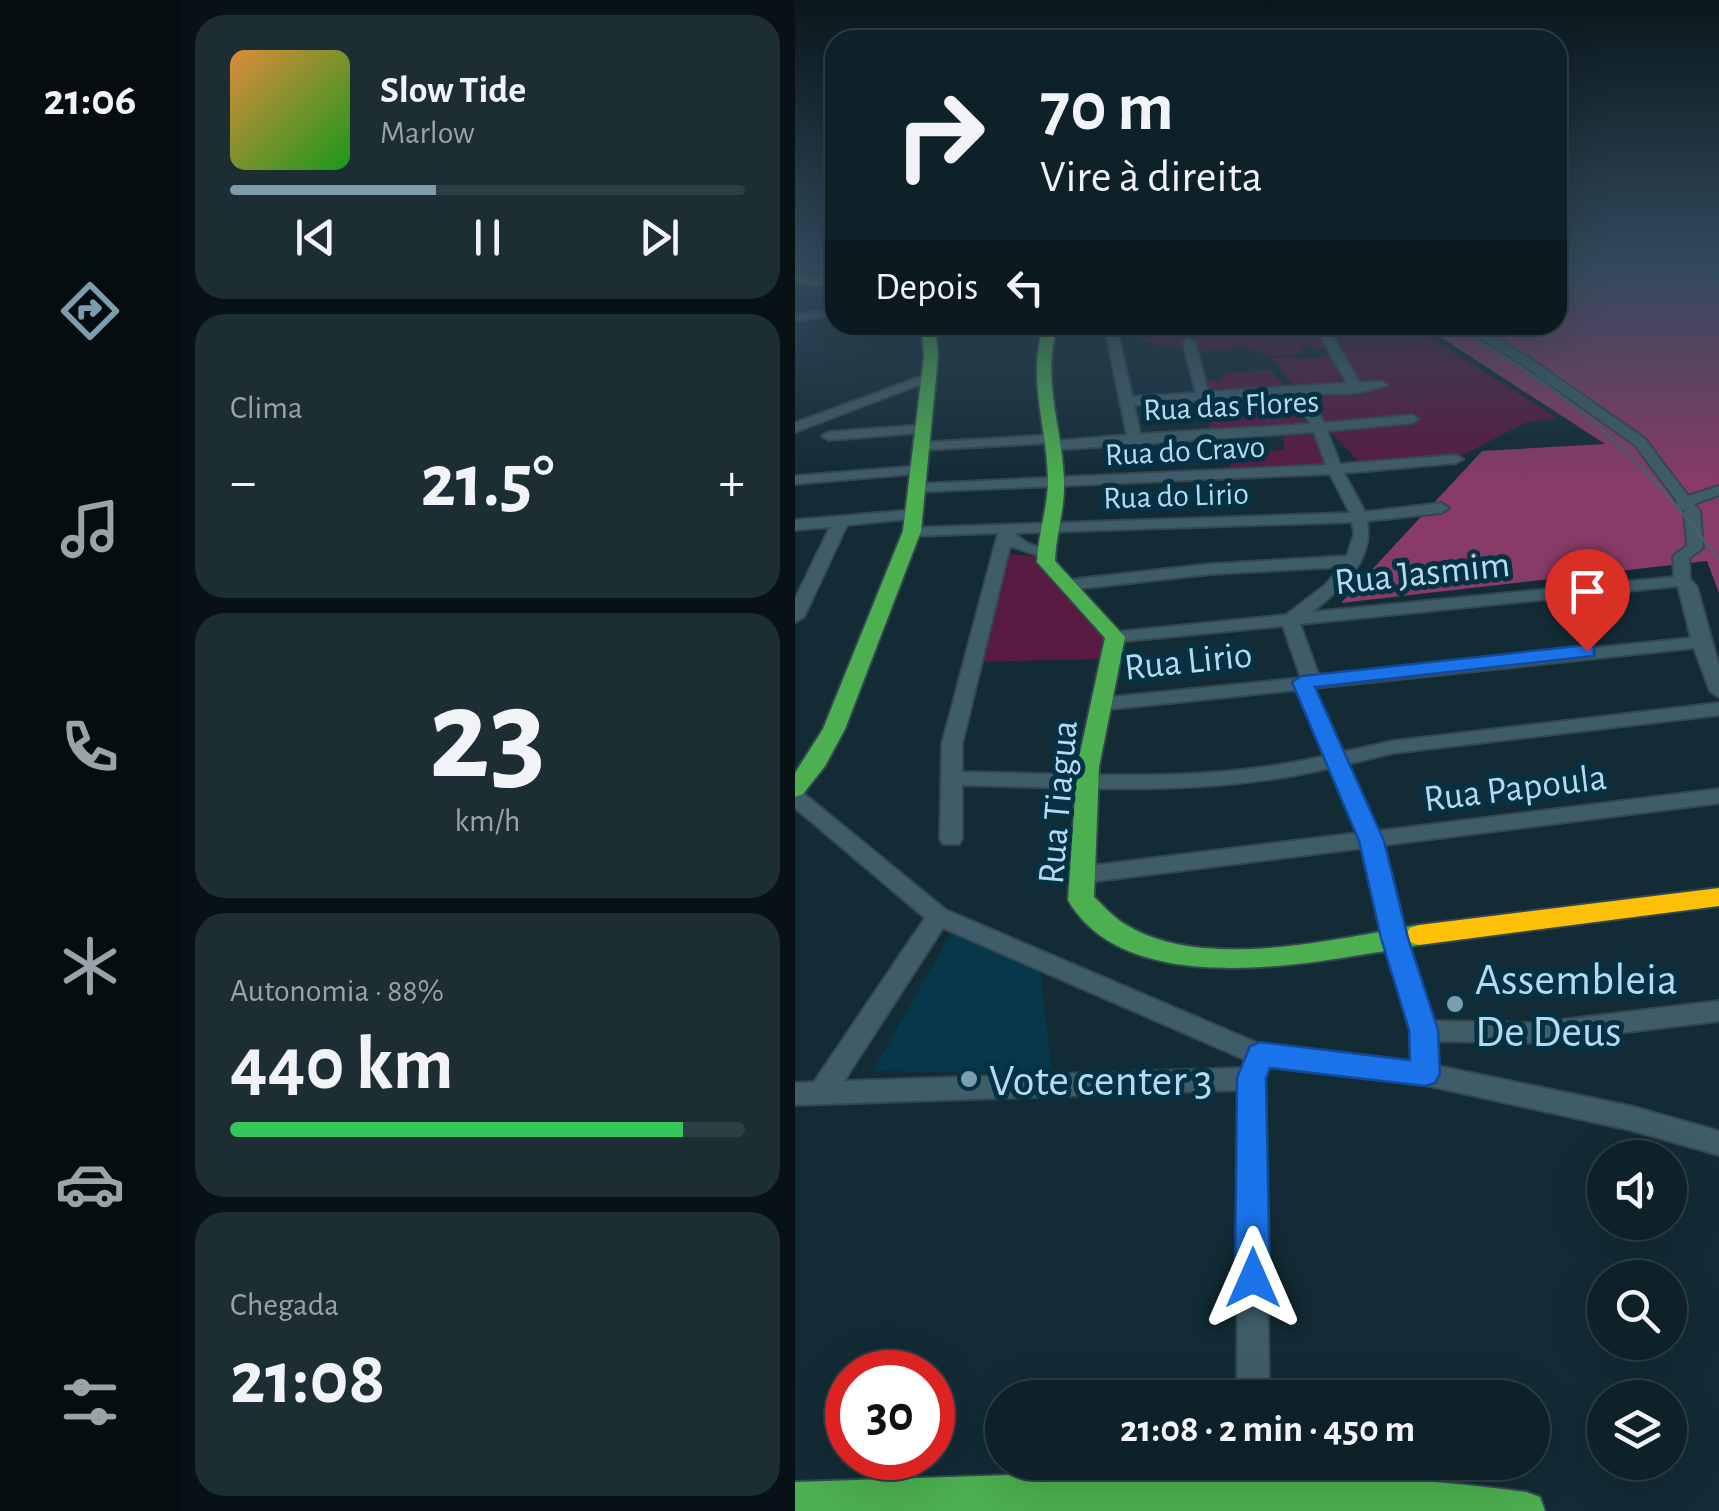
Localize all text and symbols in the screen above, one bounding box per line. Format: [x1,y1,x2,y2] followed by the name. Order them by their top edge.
[875,70,1005,200] icon: right
[380,72,526,110] text: Slow Tide
[1040,73,1174,143] text: 70 m
[44,78,136,123] text: 21:06
[380,117,475,149] text: Marlow
[1040,155,1263,200] text: Vire à direita
[288,210,343,265] icon: previous
[460,210,515,265] icon: pause
[632,210,687,265] icon: next
[998,260,1053,315] icon: left
[875,269,978,307] text: Depois
[55,276,125,346] icon: directions
[1142,385,1320,427] street label: Rua das Flores
[230,392,303,424] text: Clima
[1104,431,1266,471] street label: Rua do Cravo
[421,445,554,520] text: 21.5°
[230,455,256,510] text: −
[719,455,745,510] text: +
[1103,477,1250,515] street label: Rua do Lirio
[55,494,125,564] icon: music
[1333,546,1512,602] street label: Rua Jasmim
[1545,549,1630,652] pin
[1560,564,1615,619] icon: arrive
[1122,636,1254,688] street label: Rua Lirio
[429,672,546,802] text: 23
[55,712,125,782] icon: phone
[1033,719,1085,886] street label: Rua Tiagua
[1422,759,1609,819] street label: Rua Papoula
[454,805,521,837] text: km/h
[55,931,125,1001] icon: climate
[1475,958,1678,1055] place label: Assembleia De Deus
[230,975,444,1007] text: Autonomia · 88%
[1444,993,1466,1015] marker: Assembleia De Deus
[230,1028,454,1103] text: 440 km
[989,1059,1213,1104] place label: Vote center 3
[958,1068,980,1090] marker: Vote center 3
[1587,1140,1687,1480] map controls
[1587,1140,1687,1240] button: sound
[55,1149,125,1219] icon: car
[1201,1226,1305,1330] position arrow
[1587,1260,1687,1360] button: search
[230,1289,339,1321] text: Chegada
[230,1342,386,1417] text: 21:08
[825,1350,955,1480] speed limit sign: 30
[55,1367,125,1437] icon: filters
[1587,1380,1687,1480] button: layers
[1120,1411,1415,1449] text: 21:08 · 2 min · 450 m

